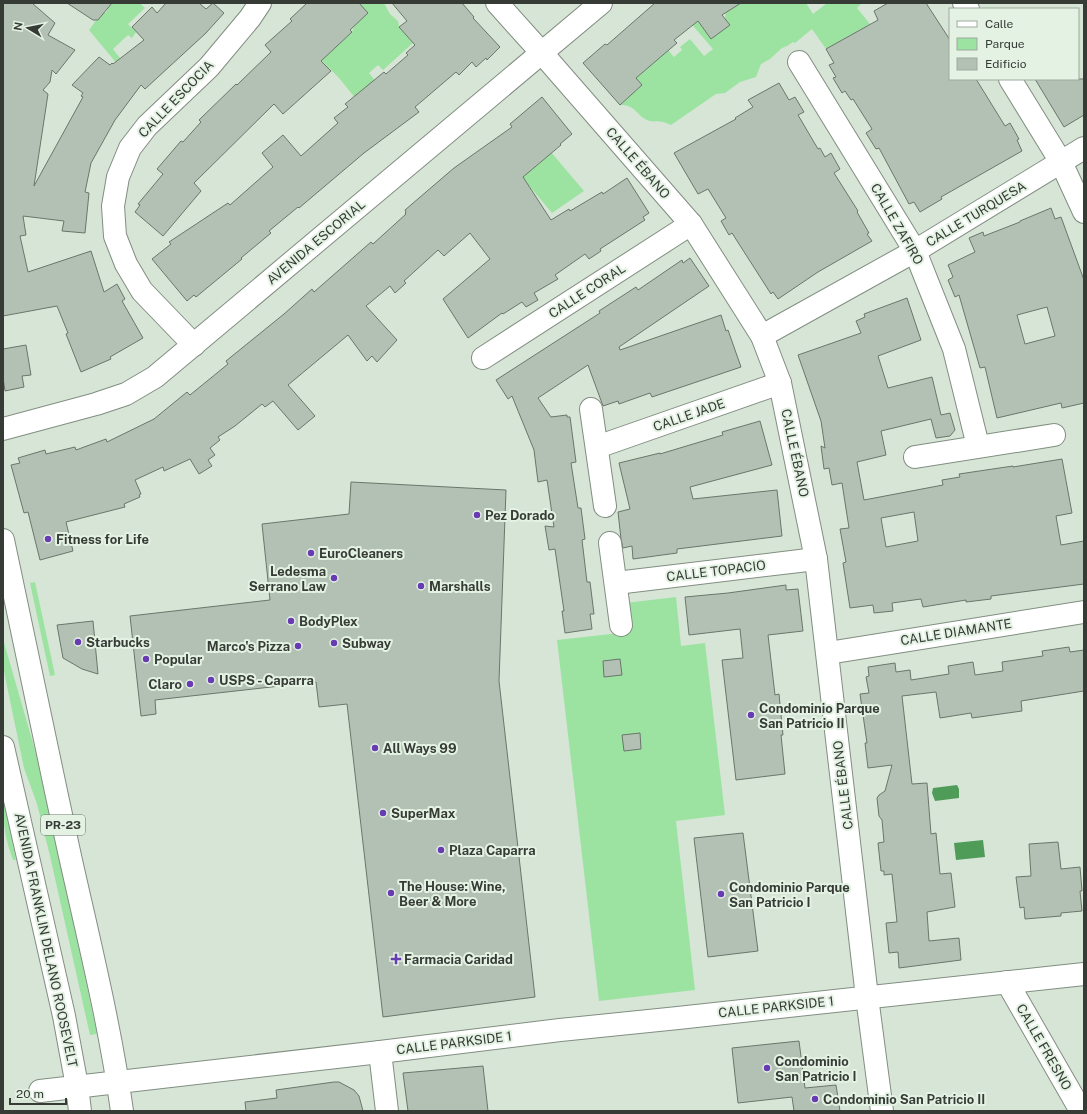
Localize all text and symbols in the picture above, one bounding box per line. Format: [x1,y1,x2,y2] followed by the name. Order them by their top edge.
[8,8,48,48] north arrow
[949,8,1079,80] legend
[985,17,1014,31] text: Calle
[11,21,25,32] text: N
[985,37,1025,51] text: Parque
[135,57,217,141] street label: CALLE ESCOCIA
[985,57,1027,71] text: Edificio
[603,124,674,202] street label: CALLE ÉBANO
[923,178,1029,250] street label: CALLE TURQUESA
[868,181,926,267] street label: CALLE ZAFIRO
[264,197,368,287] street label: AVENIDA ESCORIAL
[546,261,628,321] street label: CALLE CORAL
[651,396,727,434] street label: CALLE JADE
[778,407,813,498] street label: CALLE ÉBANO
[485,508,555,523] place label: Pez Dorado
[472,510,482,520] marker: Pez Dorado
[56,532,149,547] place label: Fitness for Life
[43,534,53,544] marker: Fitness for Life
[319,546,403,561] place label: EuroCleaners
[306,548,316,558] marker: EuroCleaners
[666,557,766,585] street label: CALLE TOPACIO
[249,564,327,594] place label: Ledesma Serrano Law
[329,573,339,583] marker: Ledesma Serrano Law
[429,579,491,594] place label: Marshalls
[416,581,426,591] marker: Marshalls
[299,614,358,629] place label: BodyPlex
[286,616,296,626] marker: BodyPlex
[899,616,1013,648] street label: CALLE DIAMANTE
[86,635,150,650] place label: Starbucks
[342,636,392,651] place label: Subway
[73,637,83,647] marker: Starbucks
[329,638,339,648] marker: Subway
[207,639,290,654] place label: Marco's Pizza
[293,641,303,651] marker: Marco's Pizza
[154,652,203,667] place label: Popular
[141,654,151,664] marker: Popular
[219,673,314,688] place label: USPS - Caparra
[206,675,216,685] marker: USPS - Caparra
[148,677,182,692] place label: Claro
[185,679,195,689] marker: Claro
[759,701,880,731] place label: Condominio Parque San Patricio II
[746,710,756,720] marker: Condominio Parque San Patricio II
[829,740,856,831] street label: CALLE ÉBANO
[383,741,456,756] place label: All Ways 99
[370,743,380,753] marker: All Ways 99
[391,806,456,821] place label: SuperMax
[378,808,388,818] marker: SuperMax
[12,811,80,1069] street label: AVENIDA FRANKLIN DELANO ROOSEVELT
[41,815,85,835] road number: PR-23
[449,843,536,858] place label: Plaza Caparra
[436,845,446,855] marker: Plaza Caparra
[399,879,506,909] place label: The House: Wine, Beer & More
[729,880,850,910] place label: Condominio Parque San Patricio I
[386,888,396,898] marker: The House: Wine, Beer & More
[716,889,726,899] marker: Condominio Parque San Patricio I
[404,952,513,967] place label: Farmacia Caridad
[391,954,401,964] marker: Farmacia Caridad
[717,993,835,1021] street label: CALLE PARKSIDE 1
[1013,1001,1075,1093] street label: CALLE FRESNO
[395,1028,513,1058] street label: CALLE PARKSIDE 1
[775,1054,857,1084] place label: Condominio San Patricio I
[762,1063,772,1073] marker: Condominio San Patricio I
[10,1080,66,1106] scale bar
[16,1087,44,1101] text: 20 m
[823,1092,985,1107] place label: Condominio San Patricio II
[810,1094,820,1104] marker: Condominio San Patricio II

